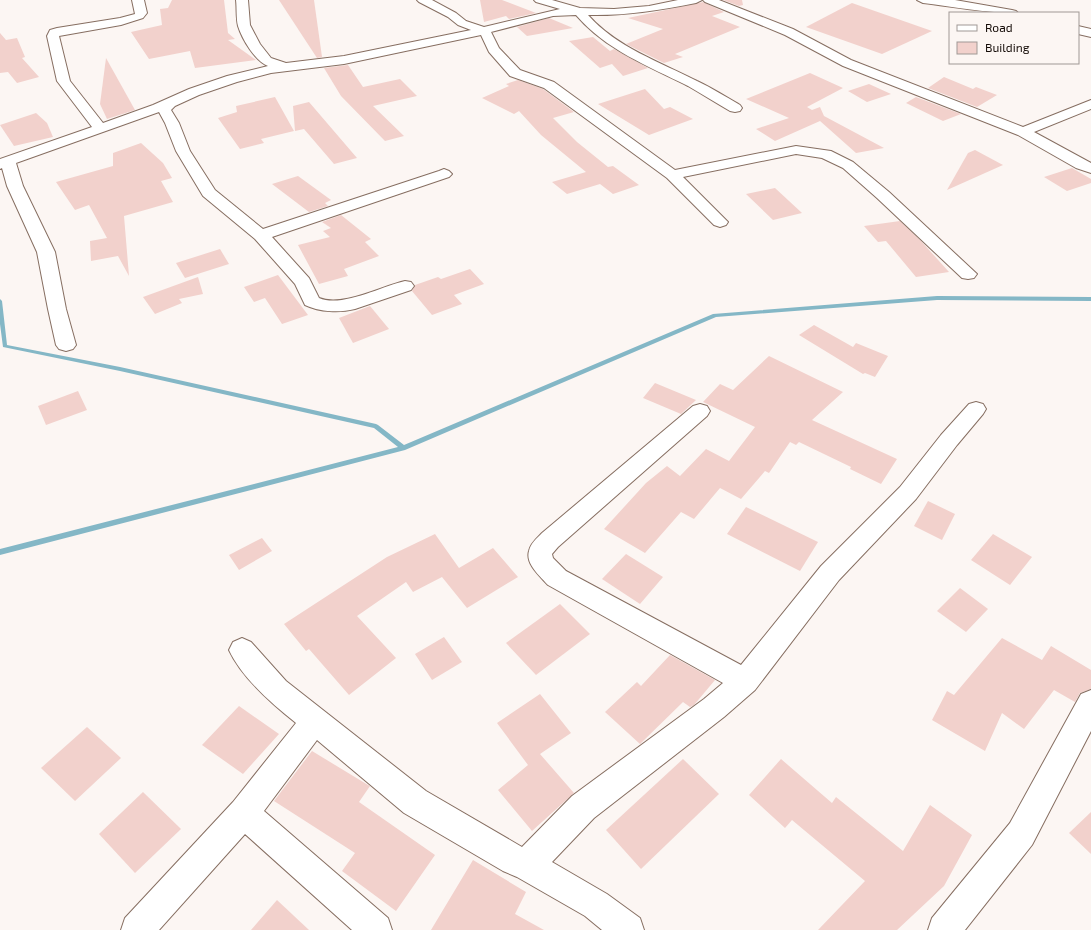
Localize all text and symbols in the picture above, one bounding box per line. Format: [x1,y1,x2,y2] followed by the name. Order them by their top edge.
[949,12,1079,64] legend
[985,20,1013,34] text: Road
[985,40,1030,54] text: Building

